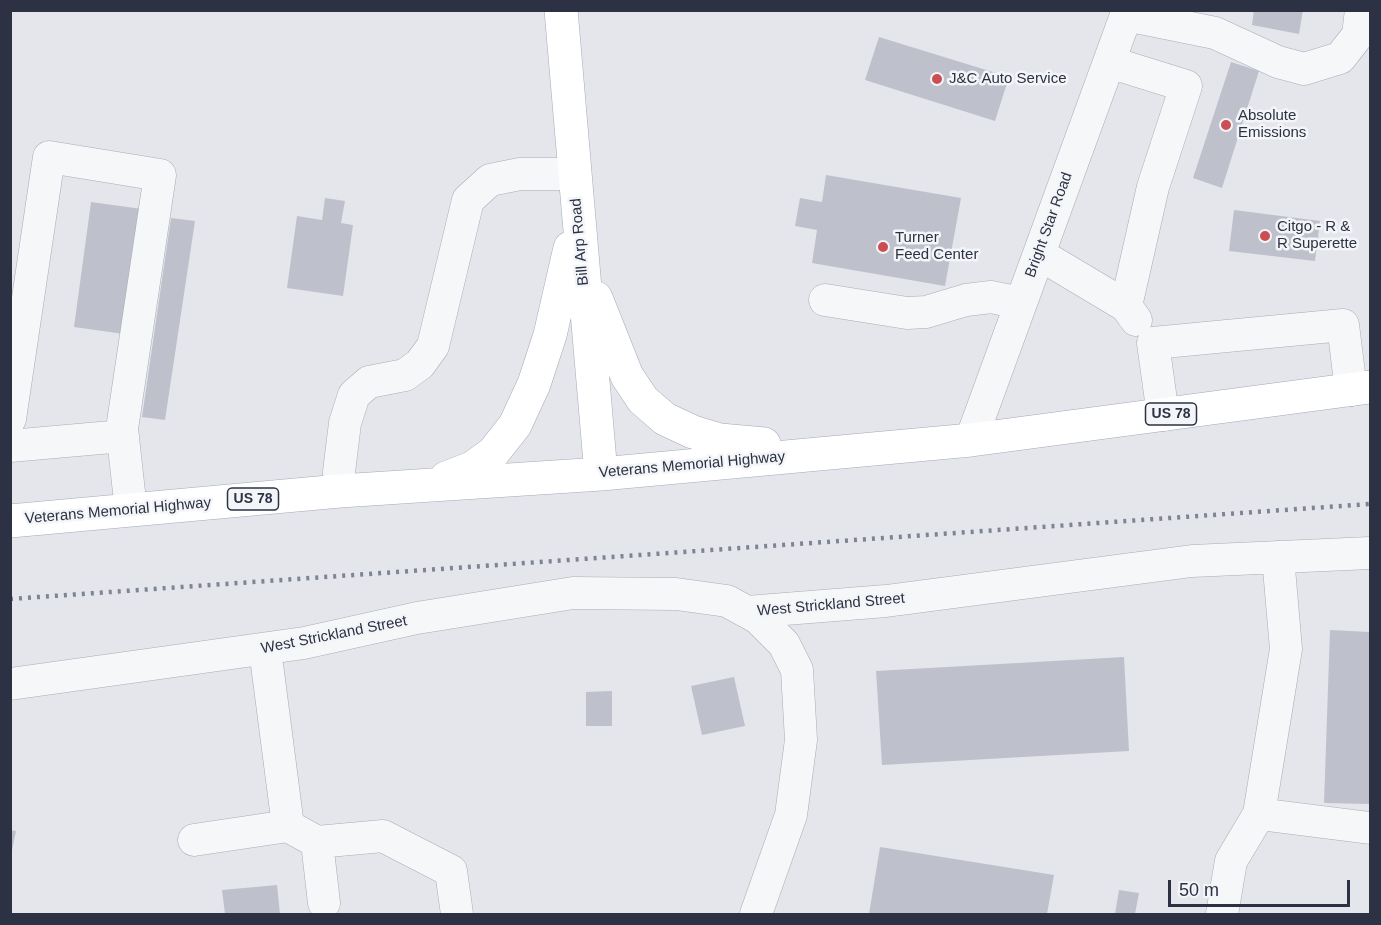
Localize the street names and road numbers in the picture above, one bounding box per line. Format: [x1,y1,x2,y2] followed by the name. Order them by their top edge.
[1022,170,1076,280] street label: Bright Star Road
[567,198,593,286] street label: Bill Arp Road
[1146,403,1196,425] road number: US 78
[598,448,786,482] street label: Veterans Memorial Highway
[228,488,278,510] road number: US 78
[24,494,212,528] street label: Veterans Memorial Highway
[756,590,906,620] street label: West Strickland Street
[260,612,408,658] street label: West Strickland Street

